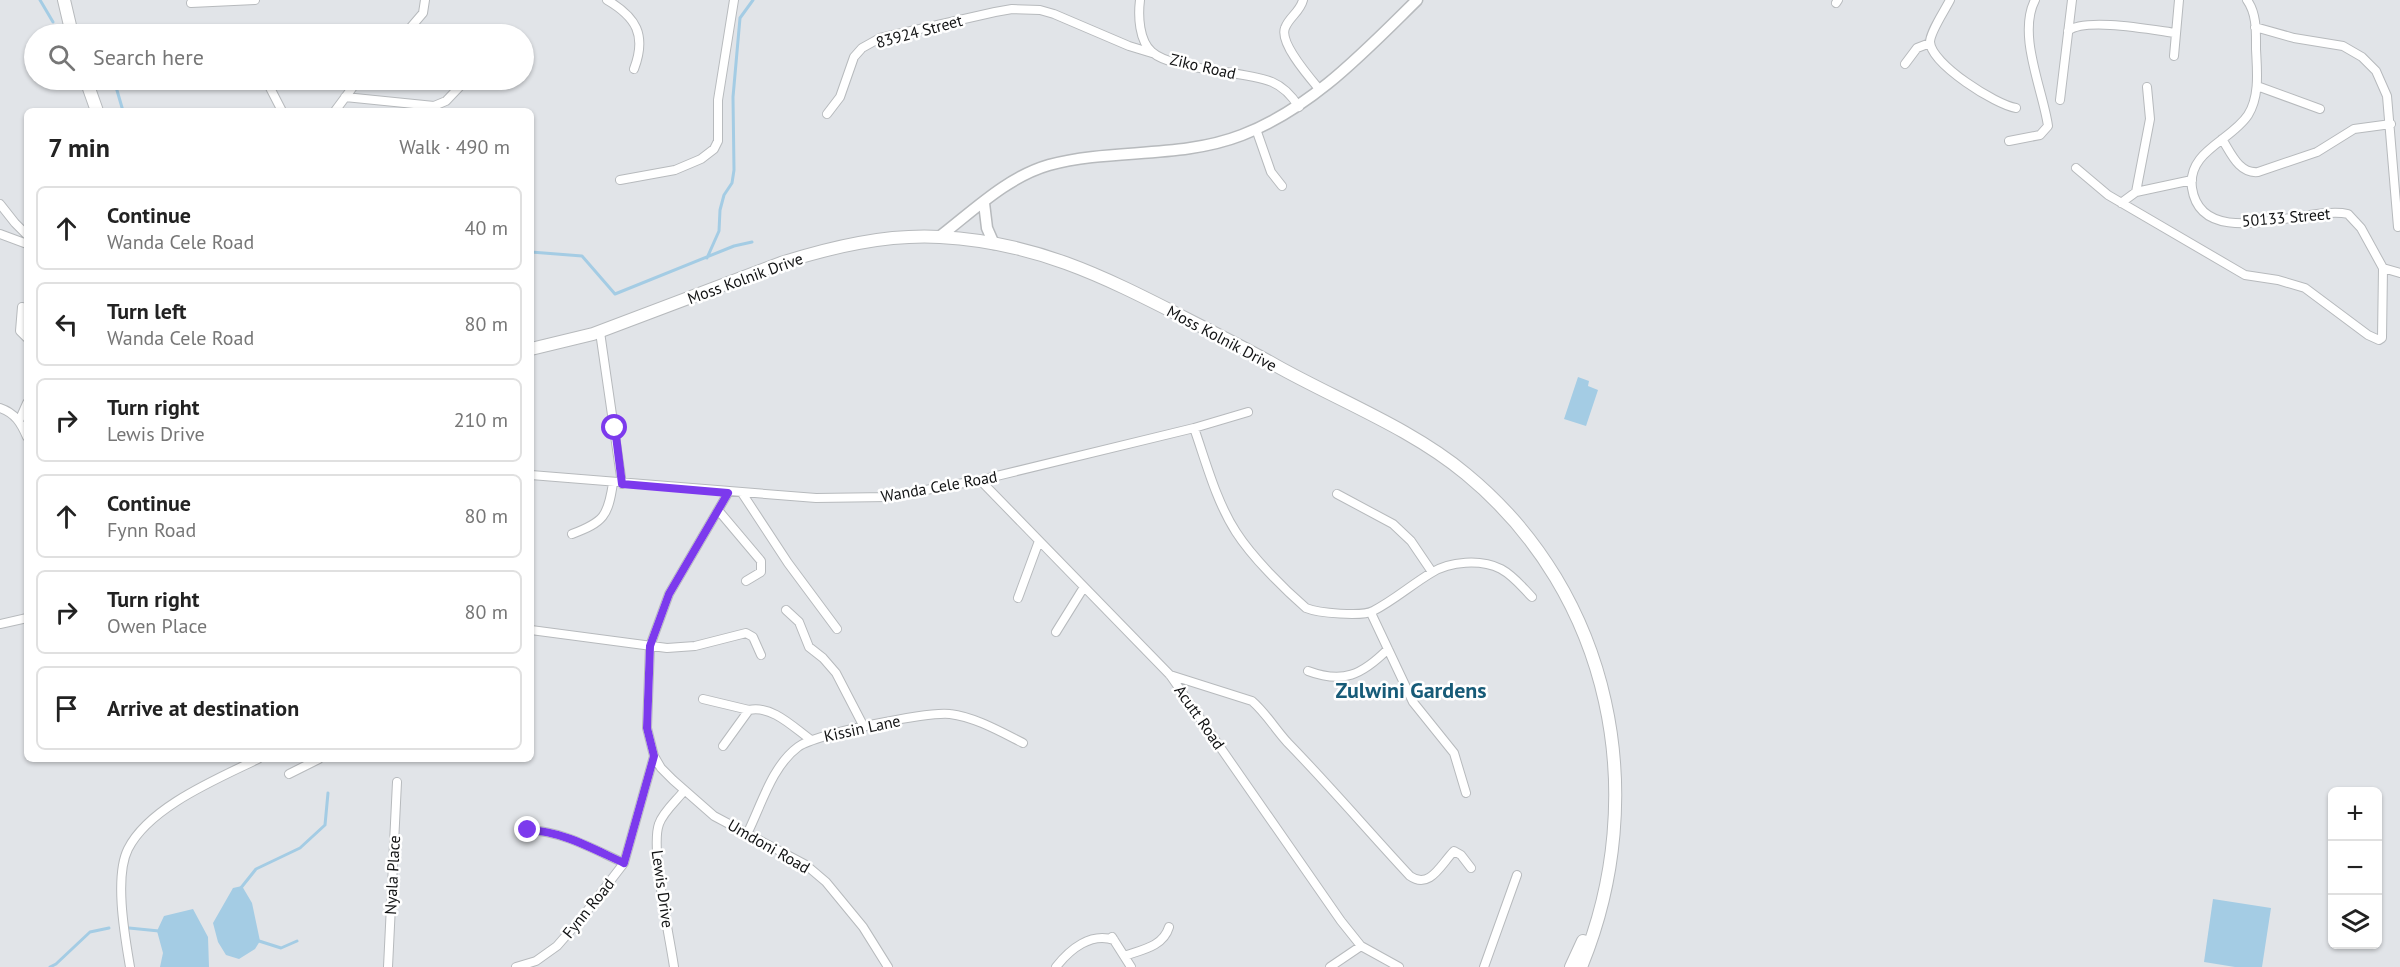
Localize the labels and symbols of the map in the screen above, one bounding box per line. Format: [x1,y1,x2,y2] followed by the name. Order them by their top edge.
[874,10,965,52] street label: 83924 Street
[1168,49,1238,83] street label: Ziko Road
[2241,203,2332,231] street label: 50133 Street
[684,248,806,308] street label: Moss Kolnik Drive
[1164,301,1280,375] street label: Moss Kolnik Drive
[601,414,627,440] route start
[879,466,999,506] street label: Wanda Cele Road
[1335,676,1487,704] district label: Zulwini Gardens
[1171,681,1229,753] street label: Acutt Road
[822,710,902,746] street label: Kissin Lane
[724,814,814,878] street label: Umdoni Road
[514,816,540,842] route end
[380,835,404,915] street label: Nyala Place
[648,849,678,929] street label: Lewis Drive
[558,874,618,942] street label: Fynn Road

